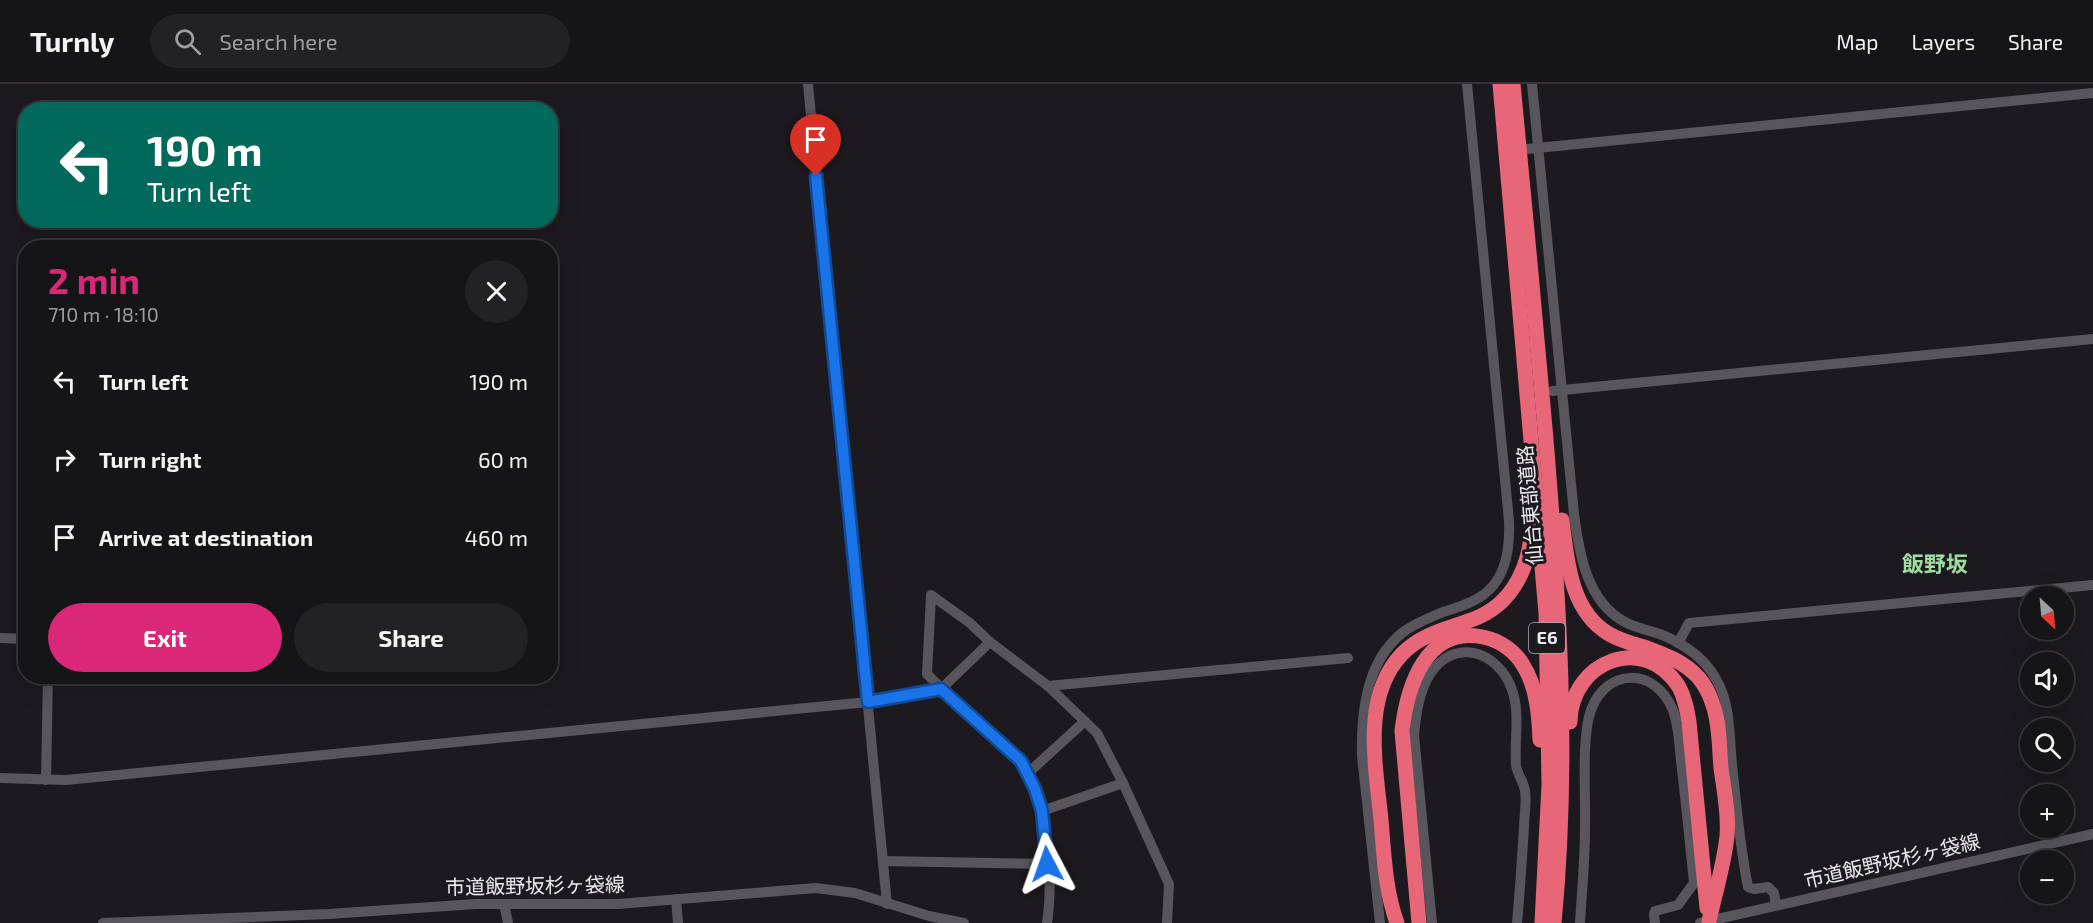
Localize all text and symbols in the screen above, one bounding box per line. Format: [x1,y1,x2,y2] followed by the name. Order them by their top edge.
[150,14,570,68] search box
[30,24,114,58] text: Turnly
[171,25,204,58] icon: search
[219,28,338,54] text: Search here
[1836,29,1878,54] text: Map
[1911,29,1975,54] text: Layers
[2008,29,2063,54] text: Share
[790,114,841,176] pin
[799,123,832,156] icon: arrive
[147,124,263,174] text: 190 m
[48,126,126,204] icon: left
[147,175,251,207] text: Turn left
[48,258,140,301] text: 2 min
[465,260,528,323] button: close
[48,302,159,326] text: 710 m · 18:10
[48,365,81,398] icon: left
[99,368,188,394] text: Turn left
[469,368,528,394] text: 190 m
[48,443,81,476] icon: right
[1512,444,1546,566] street label: 仙台東部道路
[99,446,201,472] text: Turn right
[478,446,528,472] text: 60 m
[48,521,81,554] icon: arrive
[99,524,313,550] text: Arrive at destination
[464,524,528,550] text: 460 m
[1901,550,1968,576] district label: 飯野坂
[2020,586,2074,640] north arrow
[2020,586,2074,904] map controls
[48,603,282,672] button: Exit
[294,603,528,672] button: Share
[1529,623,1565,653] road number: E6
[2020,652,2074,706] button: sound
[2020,718,2074,772] button: search
[2020,784,2074,838] button: +
[1801,828,1982,892] street label: 市道飯野坂杉ヶ袋線
[1015,832,1079,896] position arrow
[2020,850,2074,904] button: −
[445,871,625,899] street label: 市道飯野坂杉ヶ袋線

